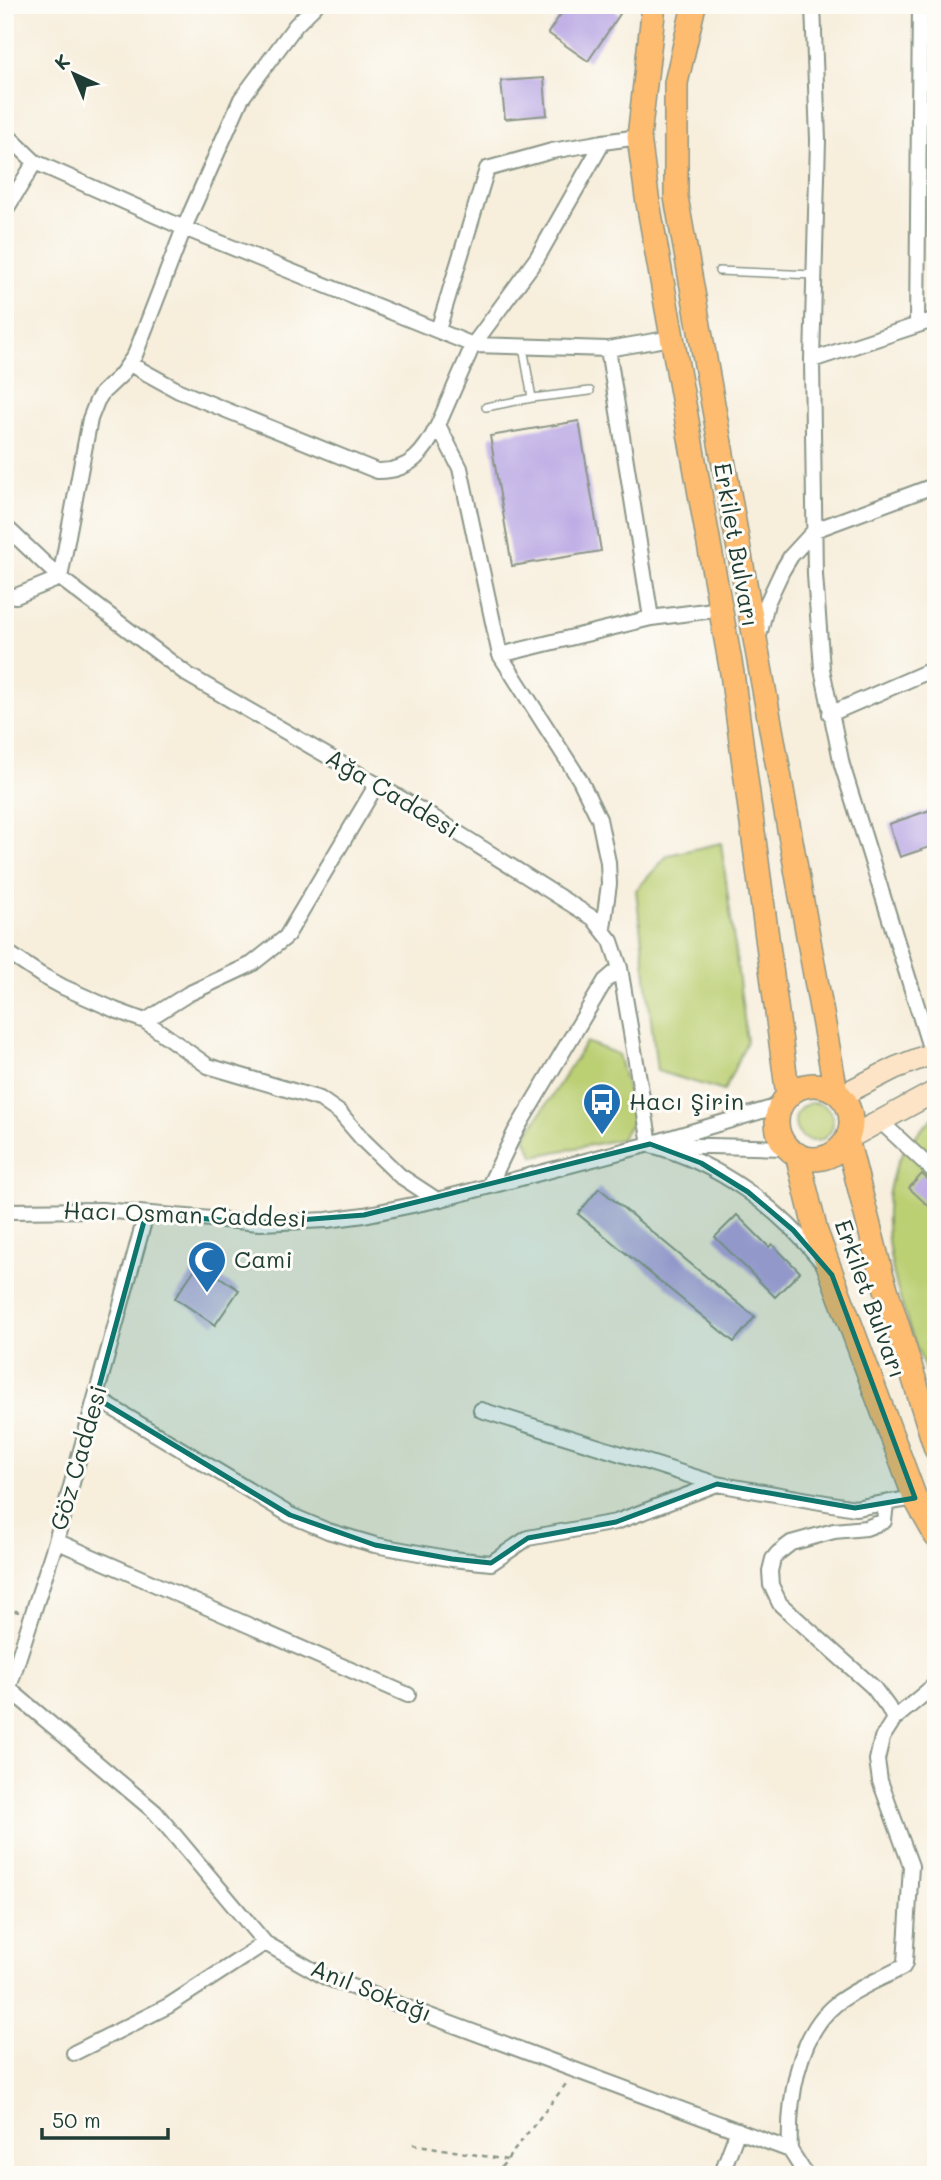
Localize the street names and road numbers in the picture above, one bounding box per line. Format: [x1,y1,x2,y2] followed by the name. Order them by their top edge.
[708,460,767,629] street label: Erkilet Bulvarı
[321,741,465,845] street label: Ağa Caddesi
[63,1194,307,1233] street label: Hacı Osman Caddesi
[828,1215,914,1382] street label: Erkilet Bulvarı
[42,1381,113,1534] street label: Göz Caddesi
[306,1951,437,2028] street label: Anıl Sokağı

